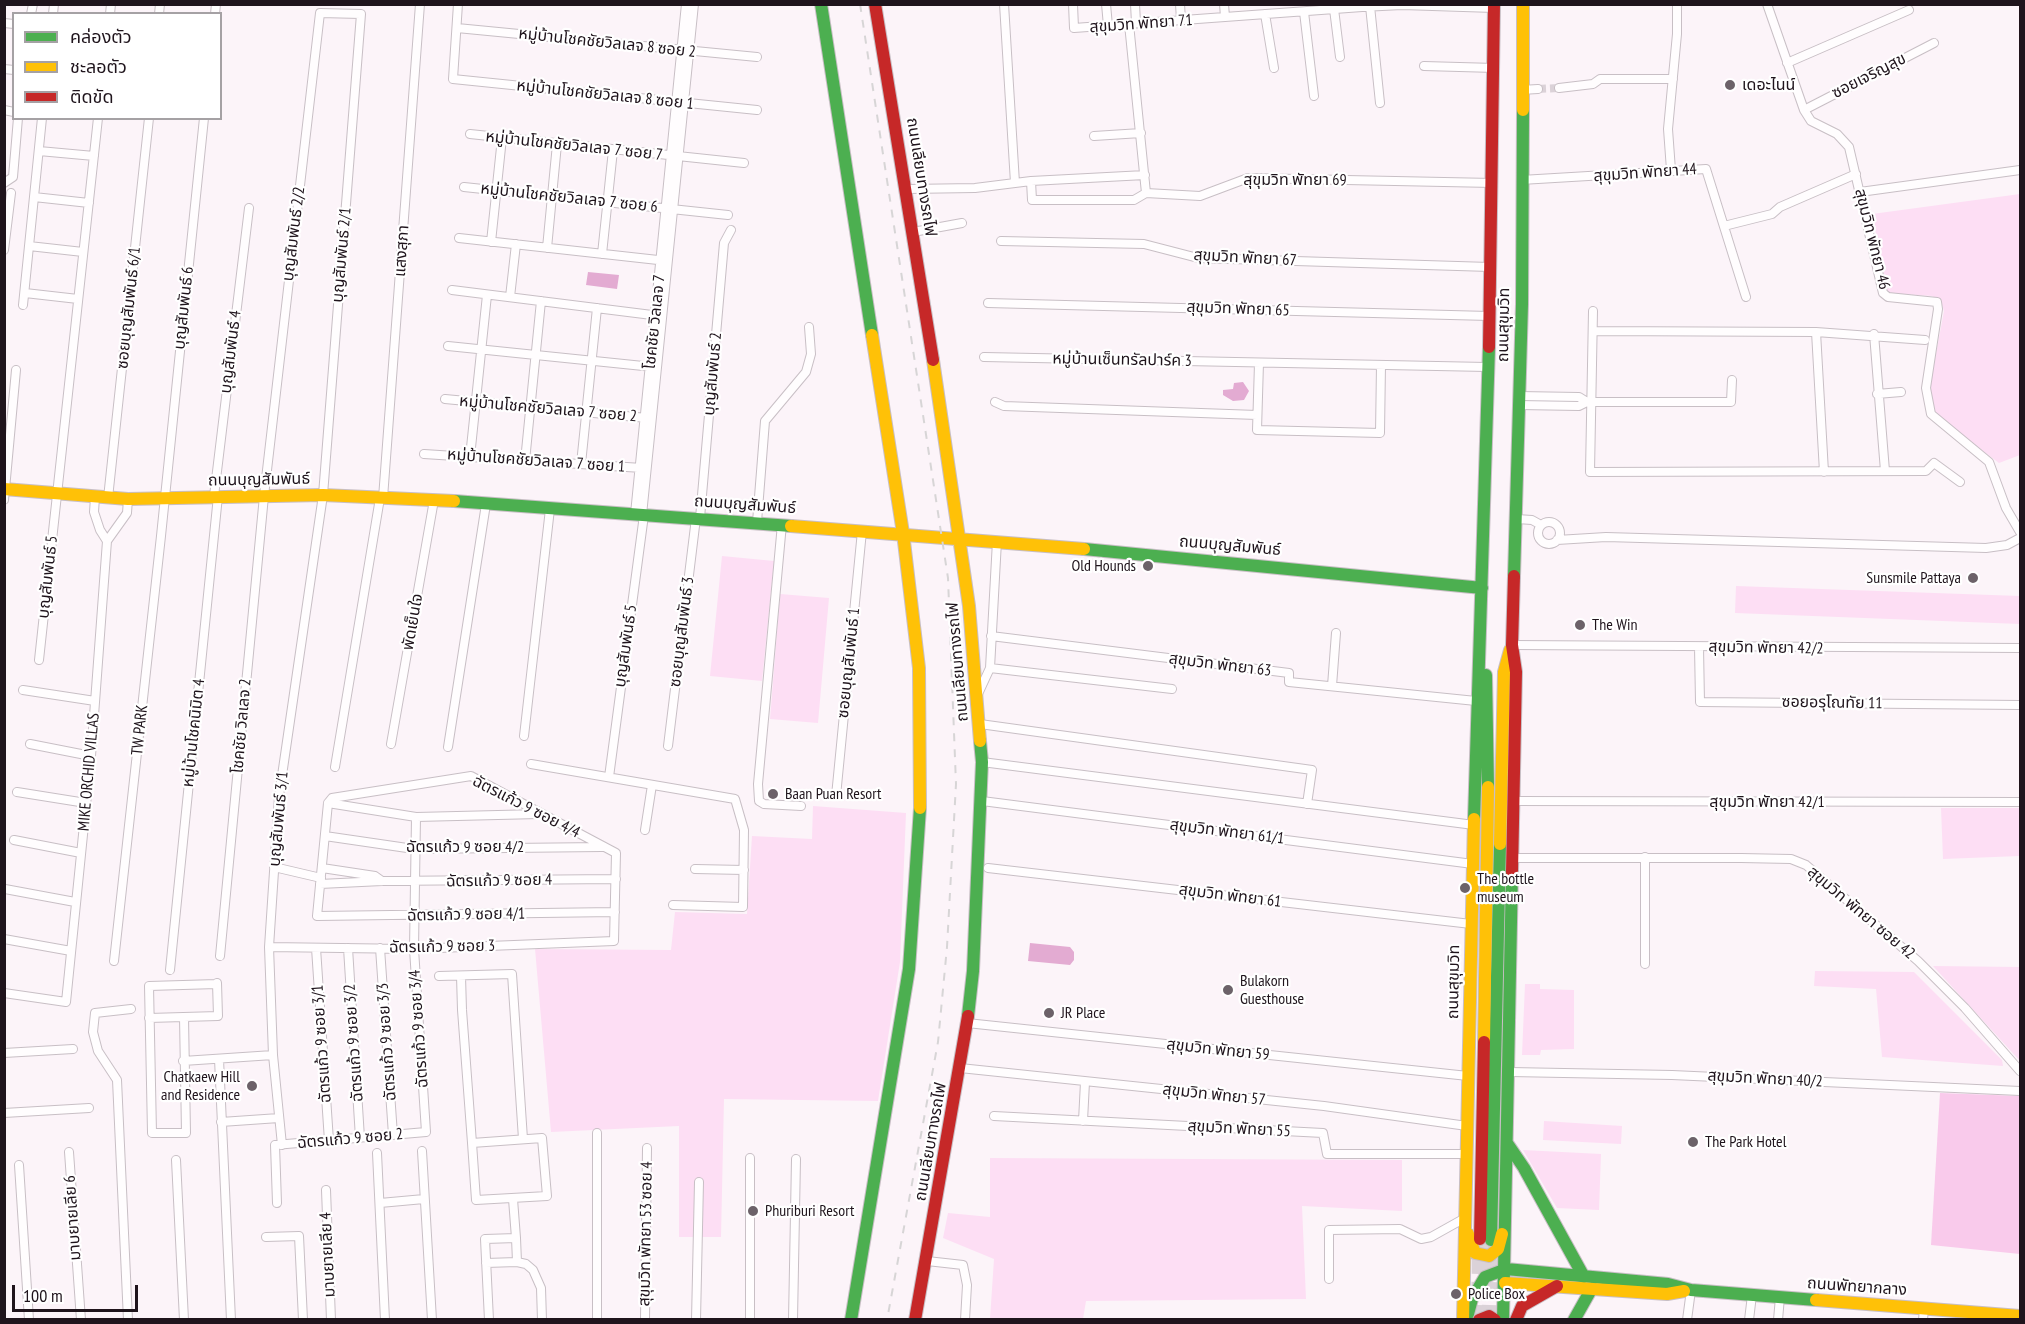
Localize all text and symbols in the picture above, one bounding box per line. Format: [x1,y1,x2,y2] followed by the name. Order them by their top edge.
[1089,11,1193,37] street label: สุขุมวิท พัทยา 71
[12,12,222,120] legend
[517,24,697,62] street label: หมู่บ้านโชคชัยวิลเลจ 8 ซอย 2
[70,25,132,48] text: คล่องตัว
[1829,49,1909,103] street label: ซอยเจริญสุข
[70,55,127,78] text: ชะลอตัว
[1742,75,1795,95] place label: เดอะไนน์
[515,76,695,114] street label: หมู่บ้านโชคชัยวิลเลจ 8 ซอย 1
[1723,78,1737,92] marker: เดอะไนน์
[70,85,113,108] text: ติดขัด
[902,116,940,238] street label: ถนนเลียบทางรถไฟ
[484,127,664,165] street label: หมู่บ้านโชคชัยวิลเลจ 7 ซอย 7
[1593,160,1697,186] street label: สุขุมวิท พัทยา 44
[1243,170,1347,190] street label: สุขุมวิท พัทยา 69
[479,179,659,217] street label: หมู่บ้านโชคชัยวิลเลจ 7 ซอย 6
[279,186,309,282] street label: บุญสัมพันธ์ 2/2
[1850,187,1894,291] street label: สุขุมวิท พัทยา 46
[328,207,356,303] street label: บุญสัมพันธ์ 2/1
[391,224,413,278] street label: แสงสุภา
[113,246,145,370] street label: ซอยบุญสัมพันธ์ 6/1
[1193,246,1297,270] street label: สุขุมวิท พัทยา 67
[170,266,198,350] street label: บุญสัมพันธ์ 6
[640,274,670,370] street label: โชคชัย วิลเลจ 7
[1494,288,1514,362] street label: ถนนสุขุมวิท
[1186,298,1290,320] street label: สุขุมวิท พัทยา 65
[216,309,246,395] street label: บุญสัมพันธ์ 4
[700,332,726,416] street label: บุญสัมพันธ์ 2
[1052,349,1192,371] street label: หมู่บ้านเซ็นทรัลปาร์ค 3
[458,392,638,426] street label: หมู่บ้านโชคชัยวิลเลจ 7 ซอย 2
[446,445,626,477] street label: หมู่บ้านโชคชัยวิลเลจ 7 ซอย 1
[208,470,310,490] street label: ถนนบุญสัมพันธ์
[693,492,797,518] street label: ถนนบุญสัมพันธ์
[1178,532,1282,560] street label: ถนนบุญสัมพันธ์
[34,535,62,619] street label: บุญสัมพันธ์ 5
[1071,556,1136,576] place label: Old Hounds
[1141,559,1155,573] marker: Old Hounds
[1866,568,1961,588] place label: Sunsmile Pattaya
[1966,571,1980,585] marker: Sunsmile Pattaya
[666,576,698,688] street label: ซอยบุญสัมพันธ์ 3
[399,592,427,652] street label: พัดเย็นใจ
[943,601,973,723] street label: ถนนเลียบทางรถไฟ
[611,603,641,689] street label: บุญสัมพันธ์ 5
[834,607,864,719] street label: ซอยบุญสัมพันธ์ 1
[1592,615,1637,635] place label: The Win
[1573,618,1587,632] marker: The Win
[1708,637,1824,659] street label: สุขุมวิท พัทยา 42/2
[1168,649,1272,681] street label: สุขุมวิท พัทยา 63
[179,678,209,788] street label: หมู่บ้านโชคนิมิต 4
[228,678,256,774] street label: โชคชัย วิลเลจ 2
[1781,693,1883,713] street label: ซอยอรุโณทัย 11
[128,704,152,756] street label: TW PARK
[74,712,104,832] street label: MIKE ORCHID VILLAS
[265,771,293,867] street label: บุญสัมพันธ์ 3/1
[469,772,583,842] street label: ฉัตรแก้ว 9 ซอย 4/4
[785,784,881,804] place label: Baan Puan Resort
[766,787,780,801] marker: Baan Puan Resort
[1709,792,1825,812] street label: สุขุมวิท พัทยา 42/1
[1169,815,1285,849] street label: สุขุมวิท พัทยา 61/1
[406,837,524,857] street label: ฉัตรแก้ว 9 ซอย 4/2
[1803,862,1919,964] street label: สุขุมวิท พัทยา ซอย 42
[1477,869,1534,907] place label: The bottle museum
[446,870,552,892] street label: ฉัตรแก้ว 9 ซอย 4
[1178,880,1282,912] street label: สุขุมวิท พัทยา 61
[1458,881,1472,895] marker: The bottle museum
[407,904,525,926] street label: ฉัตรแก้ว 9 ซอย 4/1
[389,936,495,958] street label: ฉัตรแก้ว 9 ซอย 3
[1444,945,1464,1019] street label: ถนนสุขุมวิท
[405,969,433,1089] street label: ฉัตรแก้ว 9 ซอย 3/4
[1240,971,1304,1009] place label: Bulakorn Guesthouse
[373,982,401,1102] street label: ฉัตรแก้ว 9 ซอย 3/3
[340,983,368,1103] street label: ฉัตรแก้ว 9 ซอย 3/2
[1221,983,1235,997] marker: Bulakorn Guesthouse
[308,984,336,1104] street label: ฉัตรแก้ว 9 ซอย 3/1
[1061,1003,1105,1023] place label: JR Place
[1042,1006,1056,1020] marker: JR Place
[1166,1035,1270,1065] street label: สุขุมวิท พัทยา 59
[1707,1066,1823,1092] street label: สุขุมวิท พัทยา 40/2
[161,1067,240,1105] place label: Chatkaew Hill and Residence
[245,1079,259,1093] marker: Chatkaew Hill and Residence
[1162,1080,1266,1110] street label: สุขุมวิท พัทยา 57
[911,1081,951,1203] street label: ถนนเลียบทางรถไฟ
[1187,1117,1291,1141] street label: สุขุมวิท พัทยา 55
[296,1125,404,1153] street label: ฉัตรแก้ว 9 ซอย 2
[1705,1132,1786,1152] place label: The Park Hotel
[1686,1135,1700,1149] marker: The Park Hotel
[635,1161,657,1307] street label: สุขุมวิท พัทยา 53 ซอย 4
[60,1175,86,1261] street label: มาบยายเลีย 6
[765,1201,854,1221] place label: Phuriburi Resort
[746,1204,760,1218] marker: Phuriburi Resort
[316,1212,340,1298] street label: มาบยายเลีย 4
[15,1273,141,1311] scale bar
[1806,1274,1908,1300] street label: ถนนพัทยากลาง
[23,1284,63,1307] text: 100 m
[1468,1284,1525,1304] place label: Police Box
[1449,1287,1463,1301] marker: Police Box

